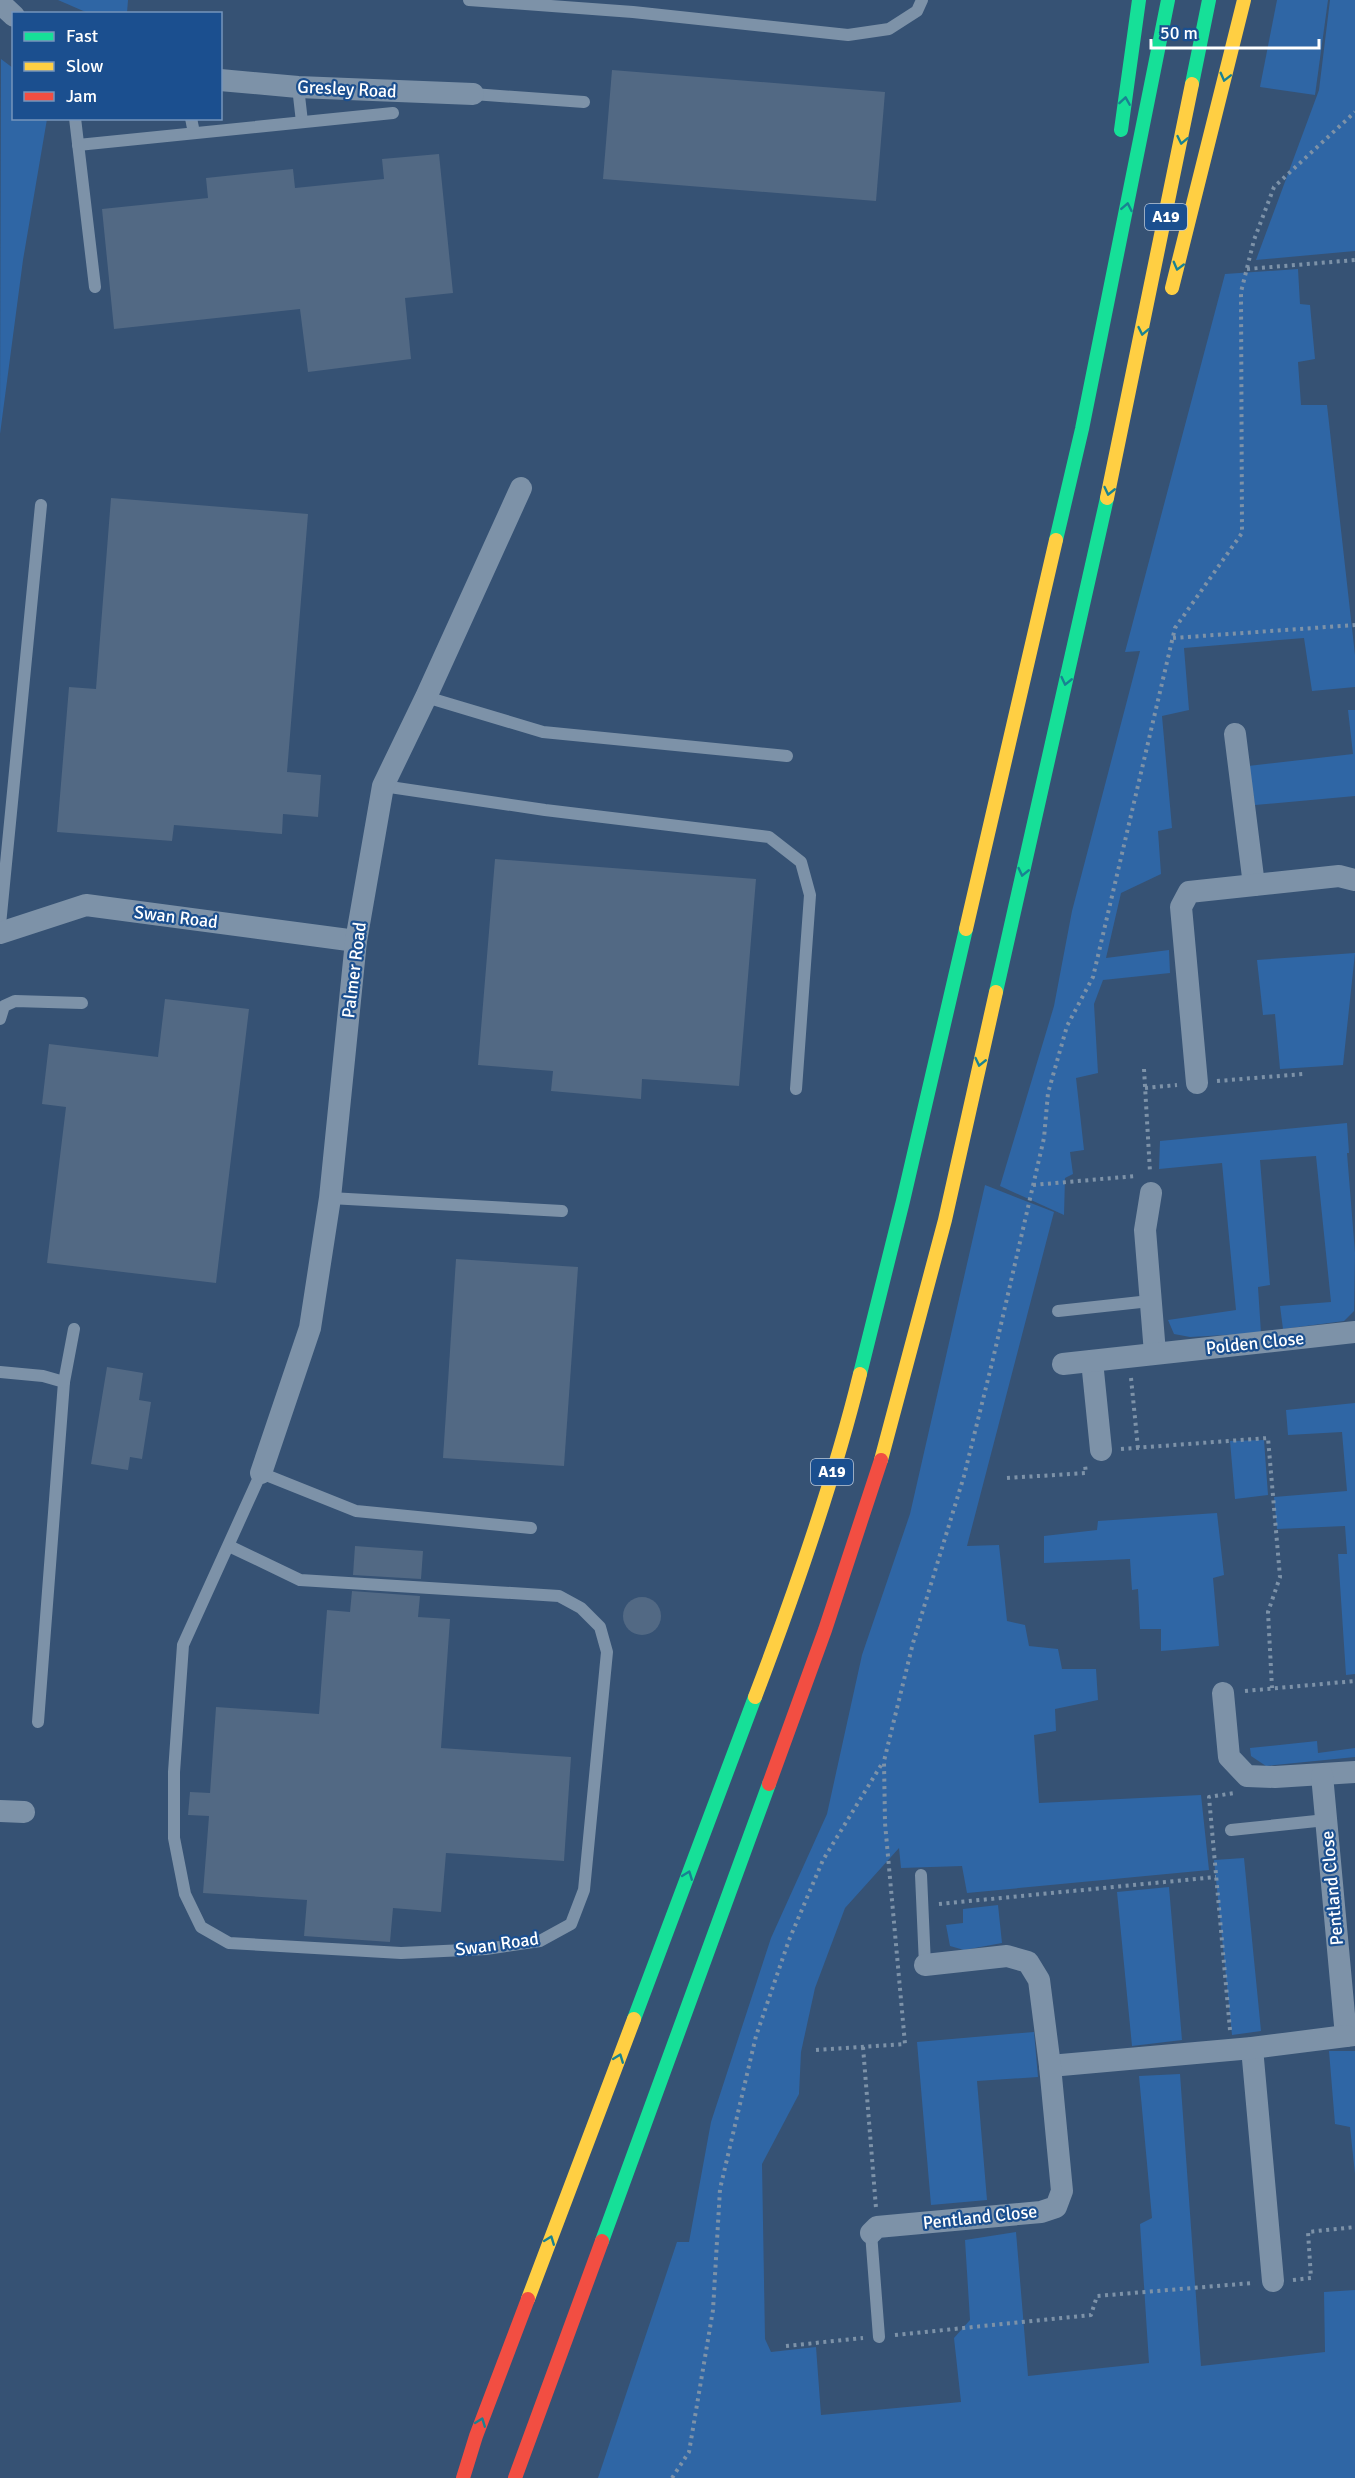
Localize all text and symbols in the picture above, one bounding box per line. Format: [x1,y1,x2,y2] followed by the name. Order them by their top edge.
[12,12,222,120] legend
[1151,12,1319,50] scale bar
[1160,22,1198,44] text: 50 m
[66,25,98,47] text: Fast
[66,55,103,77] text: Slow
[1220,72,1233,82] one-way arrow
[297,75,397,103] street label: Gresley Road
[66,85,97,107] text: Jam
[1119,96,1131,105] one-way arrow
[1176,135,1189,145] one-way arrow
[1120,202,1133,212] one-way arrow
[1145,204,1187,230] road number: A19
[1173,261,1185,271] one-way arrow
[1137,326,1150,336] one-way arrow
[1103,486,1116,496] one-way arrow
[1060,676,1073,686] one-way arrow
[1017,866,1030,876] one-way arrow
[133,901,219,933] street label: Swan Road
[337,921,371,1019] street label: Palmer Road
[975,1057,988,1067] one-way arrow
[1205,1327,1305,1359] street label: Polden Close
[811,1459,853,1485] road number: A19
[1316,1830,1348,1946] street label: Pentland Close
[681,1870,693,1881] one-way arrow
[454,1927,540,1961] street label: Swan Road
[612,2053,624,2064] one-way arrow
[922,2200,1038,2234] street label: Pentland Close
[543,2235,555,2246] one-way arrow
[474,2418,486,2429] one-way arrow

